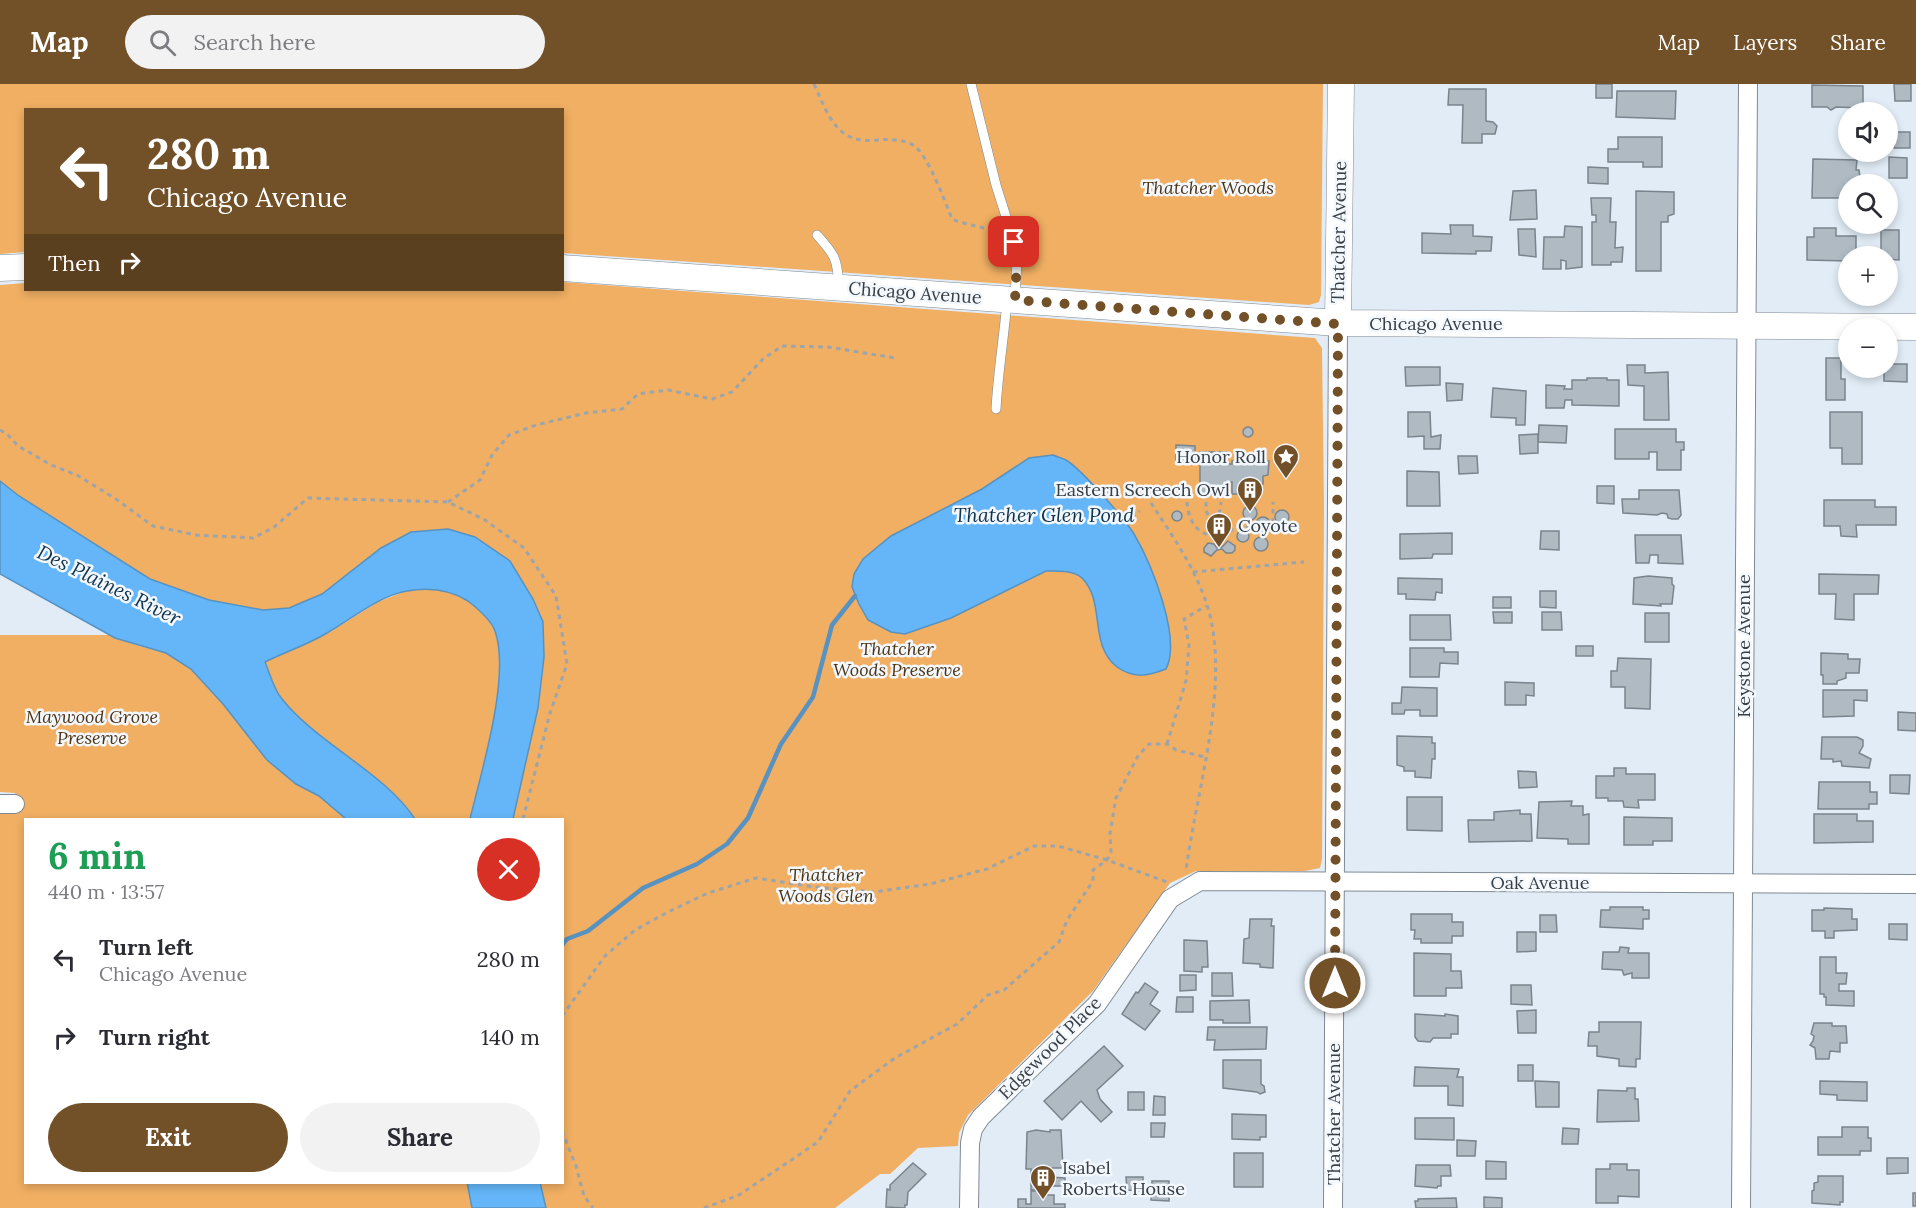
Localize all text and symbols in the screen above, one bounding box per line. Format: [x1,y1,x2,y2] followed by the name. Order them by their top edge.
[125,15,545,69] search box
[30,24,89,60] text: Map
[146,26,179,59] icon: search
[194,28,316,56] text: Search here
[1657,29,1700,56] text: Map
[1733,29,1797,56] text: Layers
[1830,29,1886,56] text: Share
[1838,102,1898,378] map controls
[1838,102,1898,162] button: sound
[147,127,270,181] text: 280 m
[48,132,126,210] icon: left
[1326,160,1351,303] street label: Thatcher Avenue
[1838,174,1898,234] button: search
[1142,176,1274,199] park label: Thatcher Woods
[147,180,347,214] text: Chicago Avenue
[988,216,1039,267] pin
[997,225,1030,258] icon: arrive
[113,246,146,279] icon: right
[1838,246,1898,306] button: +
[48,249,101,277] text: Then
[848,276,983,309] street label: Chicago Avenue
[1369,312,1503,335] street label: Chicago Avenue
[1838,318,1898,378] button: −
[1271,442,1301,480] place icon: Honor Roll
[1176,445,1266,468] place label: Honor Roll
[1235,475,1265,513] building icon: Eastern Screech Owl
[1056,478,1230,501] place label: Eastern Screech Owl
[954,502,1135,527] water label: Thatcher Glen Pond
[1204,511,1234,549] building icon: Coyote
[1238,514,1298,537] place label: Coyote
[33,539,186,631] water label: Des Plaines River
[1732,574,1755,718] street label: Keystone Avenue
[833,637,961,681] park label: Thatcher Woods Preserve
[26,705,158,749] park label: Maywood Grove Preserve
[48,833,146,879] text: 6 min
[477,838,540,901] button: close
[778,863,874,907] park label: Thatcher Woods Glen
[1490,871,1590,894] street label: Oak Avenue
[48,879,164,904] text: 440 m · 13:57
[99,933,193,961] text: Turn left
[48,943,81,976] icon: left
[477,945,540,973] text: 280 m
[1303,951,1367,1015] position arrow
[99,961,247,986] text: Chicago Avenue
[993,991,1106,1104] street label: Edgewood Place
[48,1021,81,1054] icon: right
[99,1023,210,1051] text: Turn right
[481,1023,540,1051] text: 140 m
[1322,1043,1345,1185] street label: Thatcher Avenue
[48,1103,288,1172] button: Exit
[300,1103,540,1172] button: Share
[1062,1156,1185,1200] place label: Isabel Roberts House
[1028,1163,1058,1201] building icon: Isabel Roberts House

